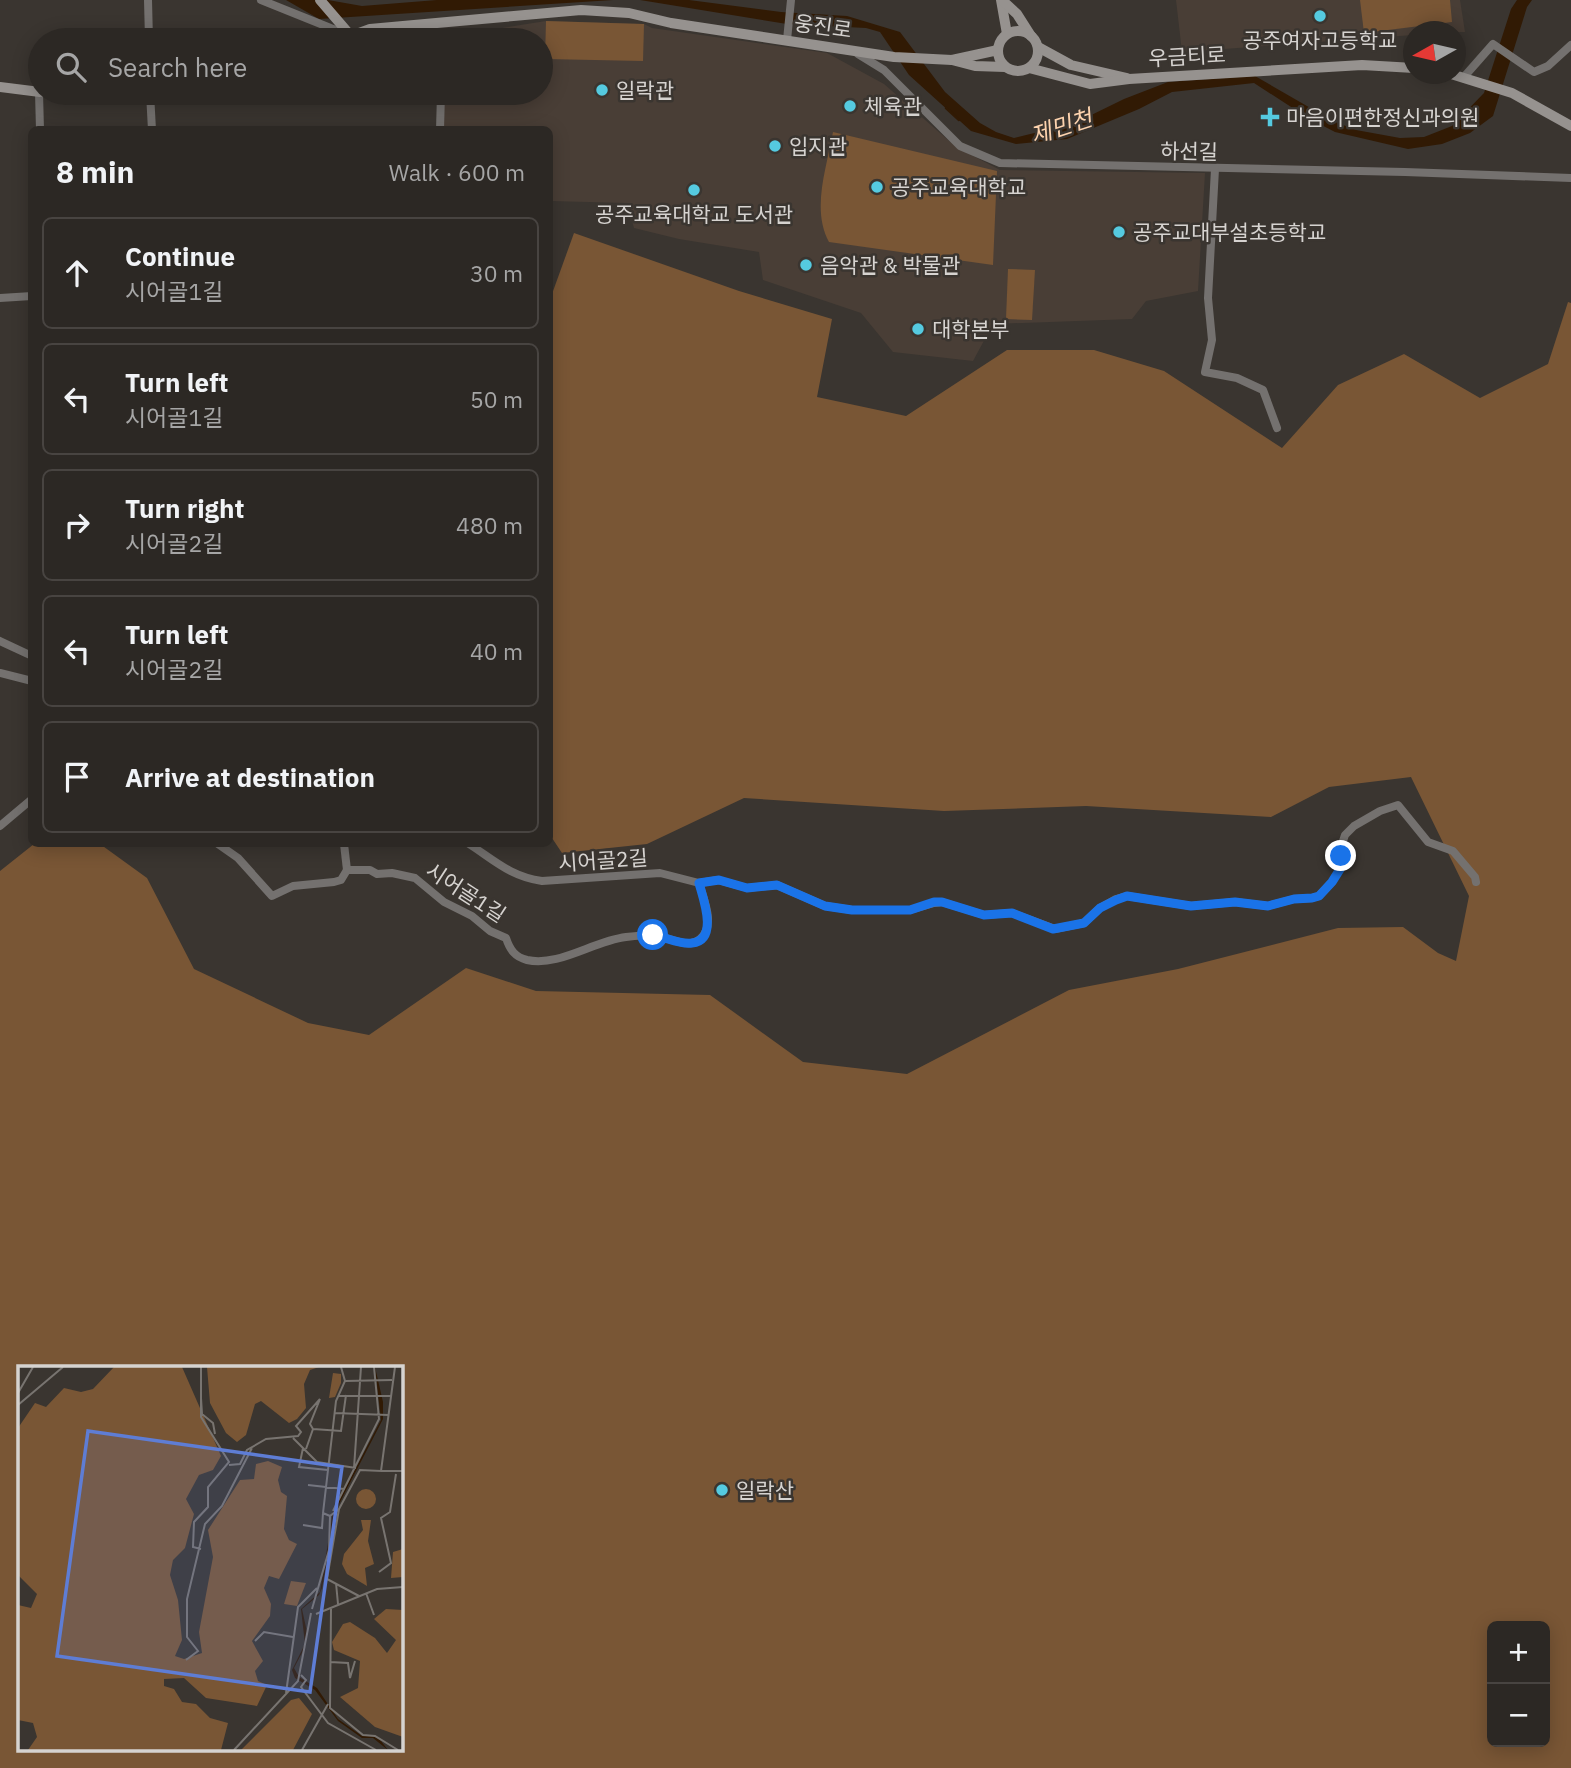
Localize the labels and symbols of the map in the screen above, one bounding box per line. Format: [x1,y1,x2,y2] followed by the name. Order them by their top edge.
[792,8,854,44] street label: 웅진로
[1312,8,1328,24] marker: 공주여자고등학교
[1403,21,1466,84] north arrow
[1243,26,1397,54] place label: 공주여자고등학교
[1148,40,1226,72] street label: 우금티로
[616,76,674,104] place label: 일락관
[594,82,610,98] marker: 일락관
[864,92,922,120] place label: 체육관
[842,98,858,114] marker: 체육관
[1026,101,1099,150] water label: 제민천
[1286,103,1479,131] place label: 마음이편한정신과의원
[1260,107,1280,127] marker: 마음이편한정신과의원
[789,132,847,160] place label: 입지관
[1160,136,1218,166] street label: 하선길
[767,138,783,154] marker: 입지관
[891,173,1026,201] place label: 공주교육대학교
[869,179,885,195] marker: 공주교육대학교
[686,182,702,198] marker: 공주교육대학교 도서관
[595,200,793,228] place label: 공주교육대학교 도서관
[1133,218,1326,246] place label: 공주교대부설초등학교
[1111,224,1127,240] marker: 공주교대부설초등학교
[820,251,960,279] place label: 음악관 & 박물관
[798,257,814,273] marker: 음악관 & 박물관
[932,315,1009,343] place label: 대학본부
[910,321,926,337] marker: 대학본부
[1325,840,1356,871] route end
[557,843,649,877] street label: 시어골2길
[421,856,511,928] street label: 시어골1길
[637,919,668,950] route start
[18,1366,402,1750] inset map
[736,1476,794,1504] place label: 일락산
[714,1482,730,1498] marker: 일락산

